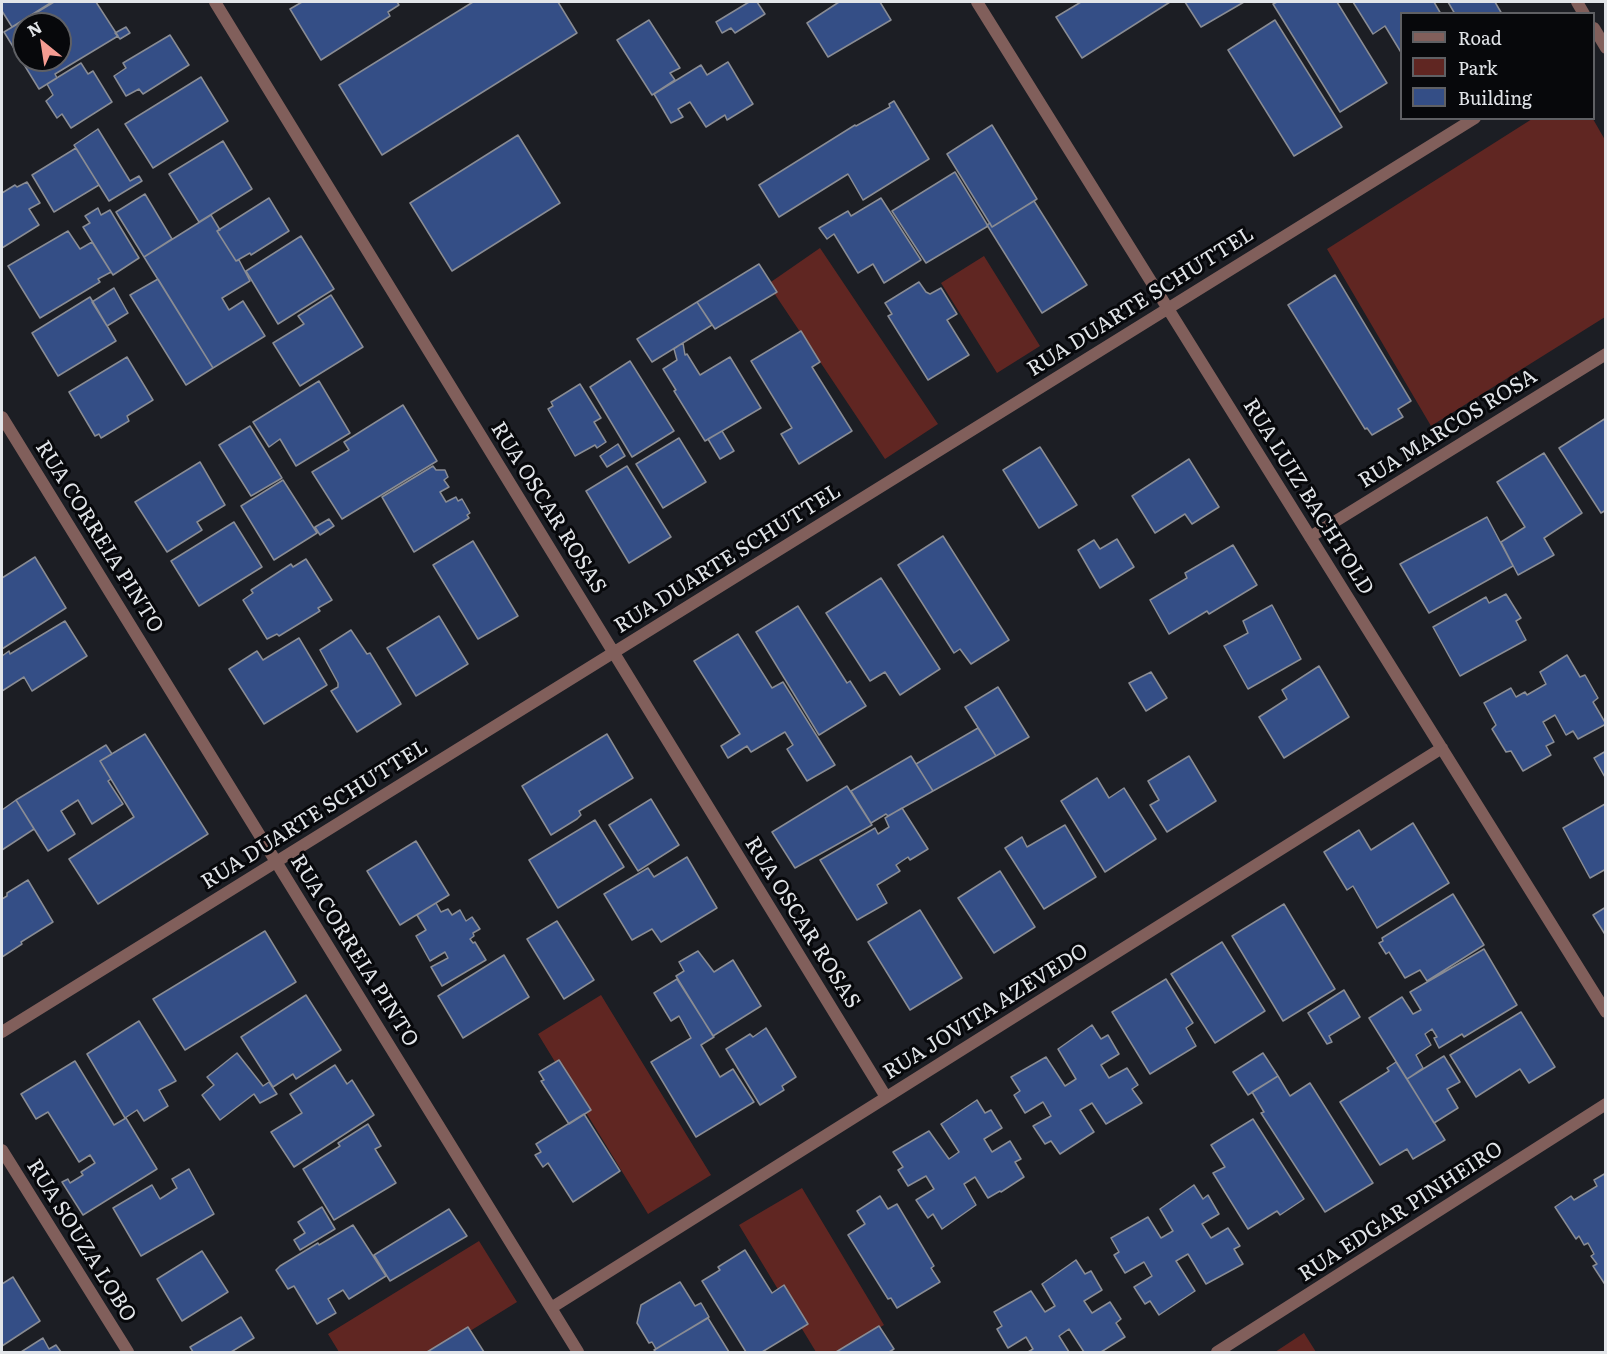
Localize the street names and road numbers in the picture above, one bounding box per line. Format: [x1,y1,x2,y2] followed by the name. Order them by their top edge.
[1023,222,1259,382] street label: RUA DUARTE SCHUTTEL
[1354,364,1542,494] street label: RUA MARCOS ROSA
[1237,394,1379,600] street label: RUA LUIZ BACHTOLD
[485,418,611,598] street label: RUA OSCAR ROSAS
[30,436,168,638] street label: RUA CORREIA PINTO
[610,479,846,639] street label: RUA DUARTE SCHUTTEL
[197,735,433,895] street label: RUA DUARTE SCHUTTEL
[739,833,865,1013] street label: RUA OSCAR ROSAS
[285,850,423,1052] street label: RUA CORREIA PINTO
[879,939,1093,1085] street label: RUA JOVITA AZEVEDO
[1294,1137,1508,1287] street label: RUA EDGAR PINHEIRO
[21,1155,141,1327] street label: RUA SOUZA LOBO

